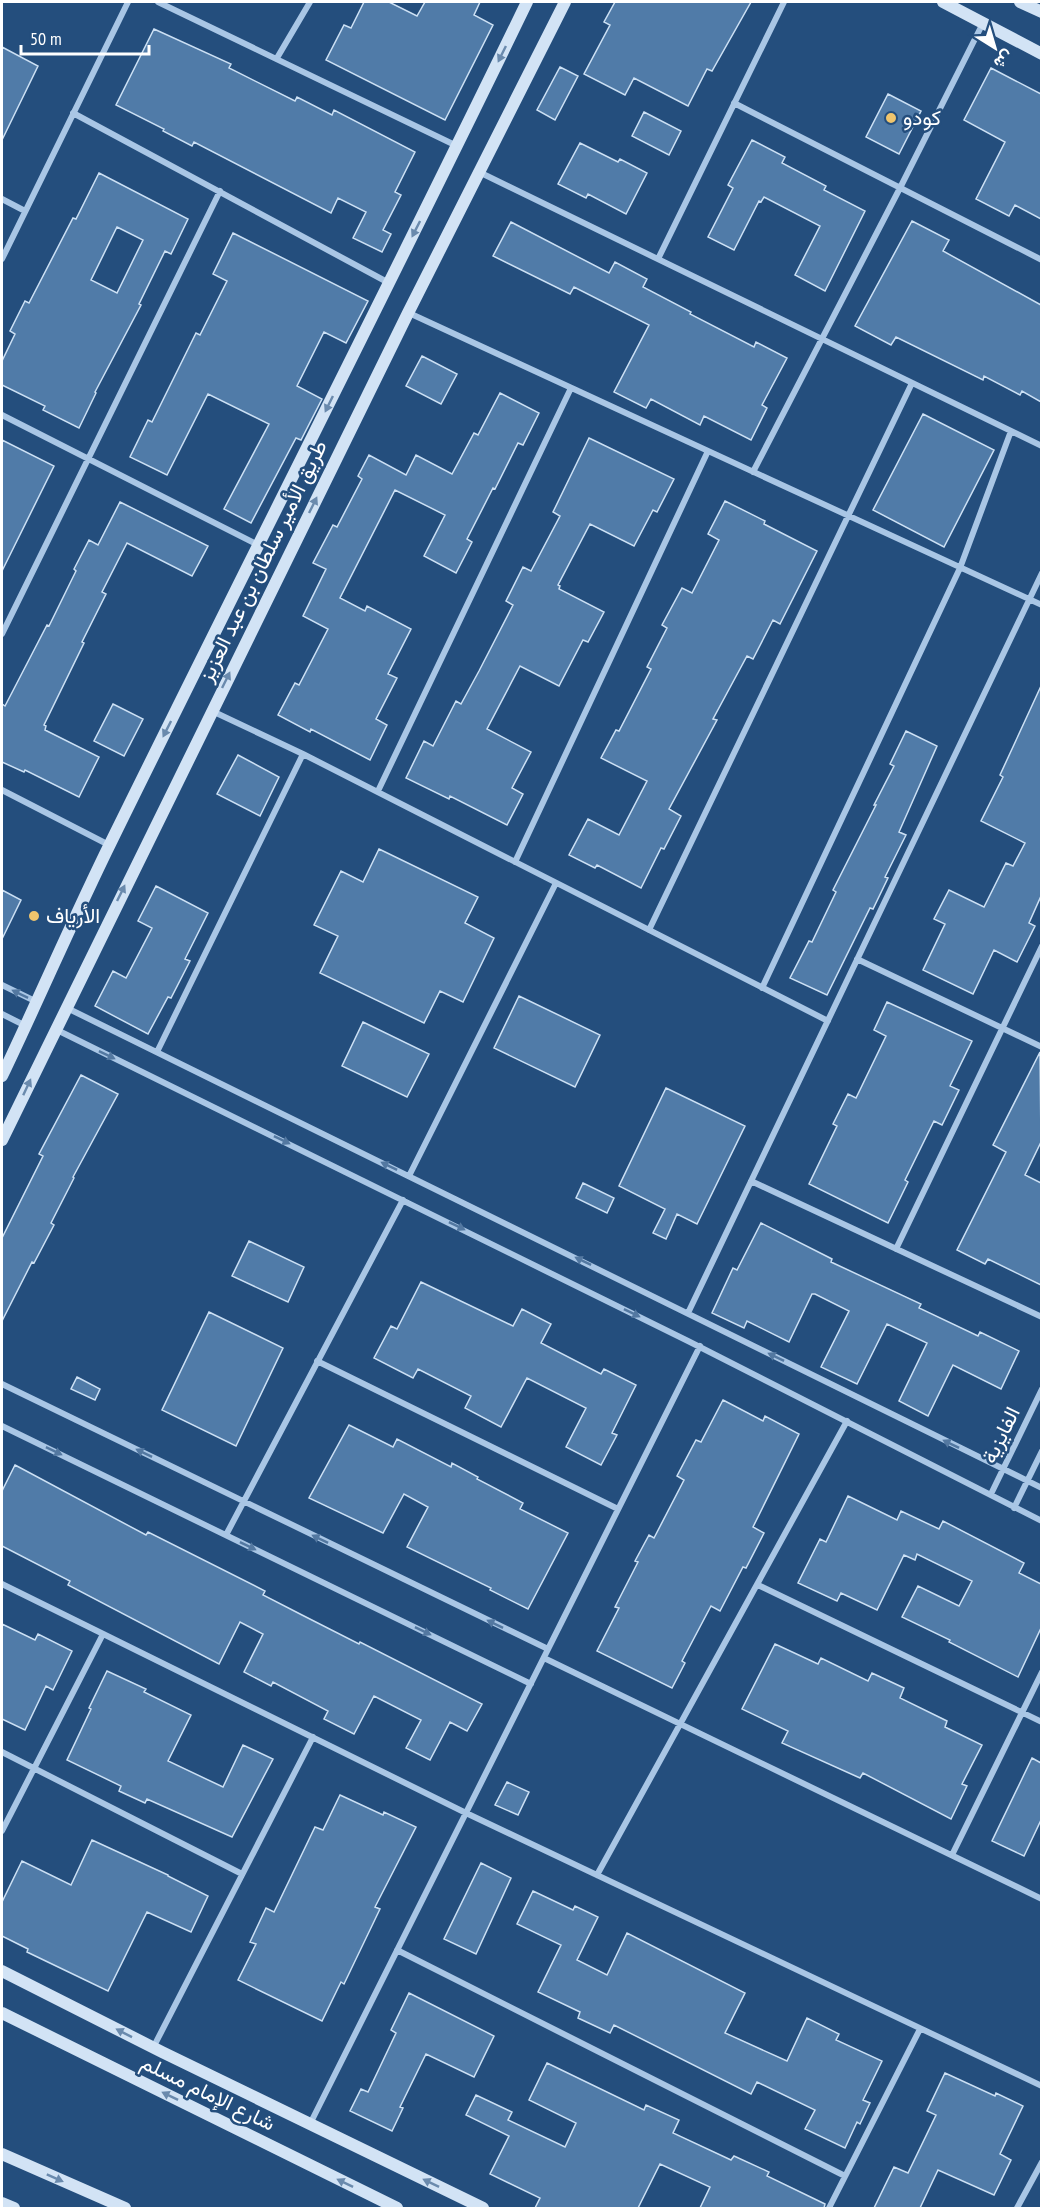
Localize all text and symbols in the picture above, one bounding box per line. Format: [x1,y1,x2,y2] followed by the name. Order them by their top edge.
[21,18,148,56] scale bar
[965,18,1025,78] north arrow
[30,27,62,50] text: 50 m
[497,46,506,63] one-way arrow
[990,46,1018,74] text: ش
[903,104,941,131] place label: كودو
[884,111,898,125] marker: كودو
[411,221,421,238] one-way arrow
[324,395,334,412] one-way arrow
[192,436,333,687] street label: طريق الأمير سلطان بن عبد العزيز
[308,497,317,514] one-way arrow
[222,672,231,689] one-way arrow
[162,720,172,737] one-way arrow
[117,884,126,901] one-way arrow
[46,902,100,929] place label: الأرياف
[27,909,41,923] marker: الأرياف
[11,989,28,998] one-way arrow
[98,1050,115,1059] one-way arrow
[21,1078,31,1096] one-way arrow
[273,1135,291,1145] one-way arrow
[381,1161,398,1171] one-way arrow
[448,1221,466,1231] one-way arrow
[574,1257,591,1266] one-way arrow
[623,1308,640,1317] one-way arrow
[768,1353,785,1362] one-way arrow
[975,1402,1026,1468] street label: الفايزية
[942,1439,959,1449] one-way arrow
[46,1447,63,1456] one-way arrow
[136,1449,153,1458] one-way arrow
[311,1534,328,1543] one-way arrow
[240,1541,257,1551] one-way arrow
[486,1619,504,1629] one-way arrow
[415,1627,432,1636] one-way arrow
[115,2028,132,2038] one-way arrow
[136,2048,280,2138] street label: شارع الإمام مسلم
[161,2092,178,2101] one-way arrow
[46,2174,64,2183] one-way arrow
[336,2178,353,2187] one-way arrow
[422,2178,439,2187] one-way arrow

